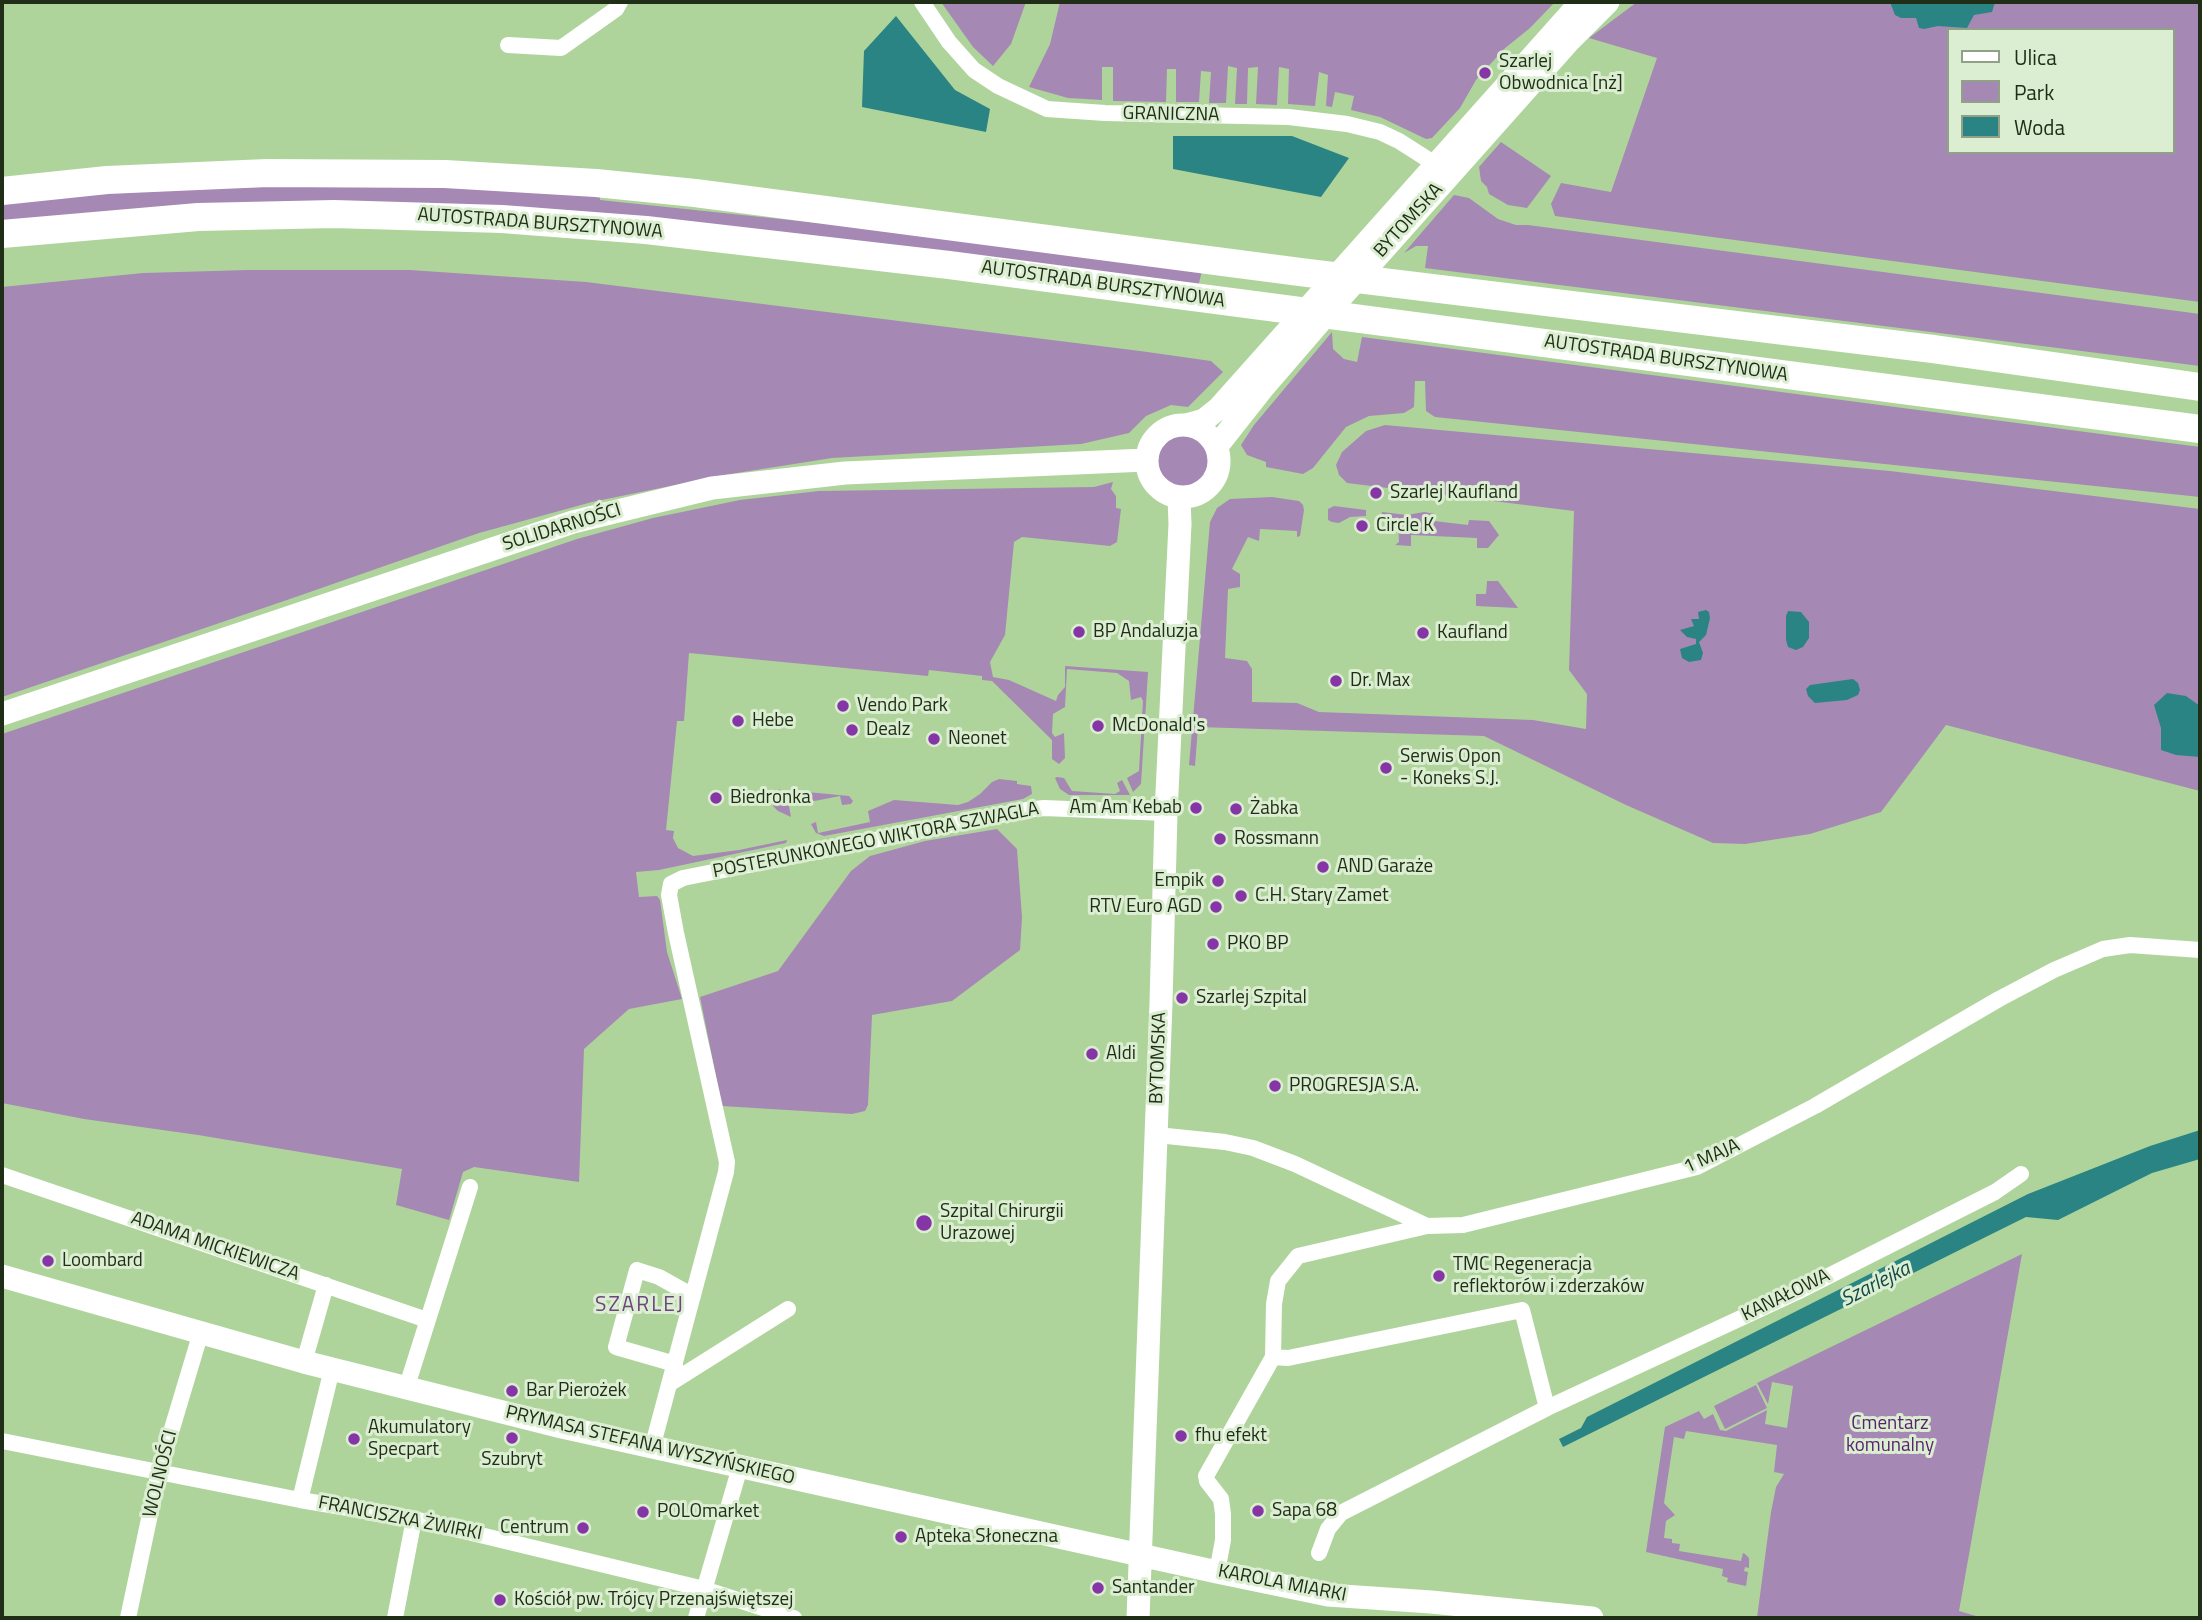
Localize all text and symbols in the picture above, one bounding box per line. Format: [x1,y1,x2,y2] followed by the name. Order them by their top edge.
[1946,28,2174,154] legend
[2014,41,2057,73] text: Ulica
[1499,51,1623,95] place label: Szarlej Obwodnica [nż]
[1477,65,1493,81] marker: Szarlej Obwodnica [nż]
[2014,76,2054,108] text: Park
[1122,103,1220,127] street label: GRANICZNA
[2014,111,2065,143] text: Woda
[1370,179,1448,263] street label: BYTOMSKA
[417,204,663,244] street label: AUTOSTRADA BURSZTYNOWA
[980,257,1226,313] street label: AUTOSTRADA BURSZTYNOWA
[1543,331,1789,387] street label: AUTOSTRADA BURSZTYNOWA
[1390,482,1518,504] place label: Szarlej Kaufland
[1368,485,1384,501] marker: Szarlej Kaufland
[500,499,624,557] street label: SOLIDARNOŚCI
[1376,515,1434,537] place label: Circle K
[1354,518,1370,534] marker: Circle K
[1093,621,1198,643] place label: BP Andaluzja
[1437,622,1508,644] place label: Kaufland
[1071,624,1087,640] marker: BP Andaluzja
[1415,625,1431,641] marker: Kaufland
[1350,670,1410,692] place label: Dr. Max
[1328,673,1344,689] marker: Dr. Max
[857,695,948,717] place label: Vendo Park
[835,698,851,714] marker: Vendo Park
[752,710,794,732] place label: Hebe
[730,713,746,729] marker: Hebe
[1112,715,1205,737] place label: McDonald's
[1090,718,1106,734] marker: McDonald's
[866,719,910,741] place label: Dealz
[844,722,860,738] marker: Dealz
[948,728,1007,750] place label: Neonet
[926,731,942,747] marker: Neonet
[1400,746,1501,790] place label: Serwis Opon - Koneks S.J.
[1378,760,1394,776] marker: Serwis Opon - Koneks S.J.
[730,787,811,809] place label: Biedronka
[708,790,724,806] marker: Biedronka
[1070,797,1182,819] place label: Am Am Kebab
[711,798,1041,884] street label: POSTERUNKOWEGO WIKTORA SZWAGLA
[1250,798,1298,820] place label: Żabka
[1188,800,1204,816] marker: Am Am Kebab
[1228,801,1244,817] marker: Żabka
[1234,828,1319,850] place label: Rossmann
[1212,831,1228,847] marker: Rossmann
[1337,856,1433,878] place label: AND Garaże
[1315,859,1331,875] marker: AND Garaże
[1154,870,1204,892] place label: Empik
[1210,873,1226,889] marker: Empik
[1255,885,1389,907] place label: C.H. Stary Zamet
[1233,888,1249,904] marker: C.H. Stary Zamet
[1089,896,1202,918] place label: RTV Euro AGD
[1208,899,1224,915] marker: RTV Euro AGD
[1227,933,1288,955] place label: PKO BP
[1205,936,1221,952] marker: PKO BP
[1196,987,1307,1009] place label: Szarlej Szpital
[1174,990,1190,1006] marker: Szarlej Szpital
[1146,1012,1172,1104] street label: BYTOMSKA
[1106,1043,1136,1065] place label: Aldi
[1084,1046,1100,1062] marker: Aldi
[1289,1075,1419,1097] place label: PROGRESJA S.A.
[1267,1078,1283,1094] marker: PROGRESJA S.A.
[1680,1135,1744,1179] street label: 1 MAJA
[940,1201,1064,1245] place label: Szpital Chirurgii Urazowej
[128,1208,302,1286] street label: ADAMA MICKIEWICZA
[914,1213,934,1233] marker: Szpital Chirurgii Urazowej
[62,1250,143,1272] place label: Loombard
[40,1253,56,1269] marker: Loombard
[1453,1254,1645,1298] place label: TMC Regeneracja reflektorów i zderzaków
[1837,1257,1915,1313] water label: Szarlejka
[1738,1265,1834,1327] street label: KANAŁOWA
[1431,1268,1447,1284] marker: TMC Regeneracja reflektorów i zderzaków
[596,1293,684,1319] district label: SZARLEJ
[526,1380,627,1402] place label: Bar Pierożek
[504,1383,520,1399] marker: Bar Pierożek
[503,1402,797,1490] street label: PRYMASA STEFANA WYSZYŃSKIEGO
[1846,1413,1934,1457] park label: Cmentarz komunalny
[368,1417,471,1461] place label: Akumulatory Specpart
[1195,1425,1267,1447] place label: fhu efekt
[139,1428,183,1520] street label: WOLNOŚCI
[1173,1428,1189,1444] marker: fhu efekt
[504,1430,520,1446] marker: Szubryt
[346,1431,362,1447] marker: Akumulatory Specpart
[481,1449,543,1471] place label: Szubryt
[316,1492,484,1546] street label: FRANCISZKA ŻWIRKI
[1272,1500,1337,1522] place label: Sapa 68
[657,1501,759,1523] place label: POLOmarket
[1250,1503,1266,1519] marker: Sapa 68
[635,1504,651,1520] marker: POLOmarket
[500,1517,569,1539] place label: Centrum
[575,1520,591,1536] marker: Centrum
[915,1526,1058,1548] place label: Apteka Słoneczna
[893,1529,909,1545] marker: Apteka Słoneczna
[1216,1560,1348,1608] street label: KAROLA MIARKI
[1112,1577,1195,1599] place label: Santander
[1090,1580,1106,1596] marker: Santander
[514,1589,793,1611] place label: Kościół pw. Trójcy Przenajświętszej
[492,1592,508,1608] marker: Kościół pw. Trójcy Przenajświętszej

